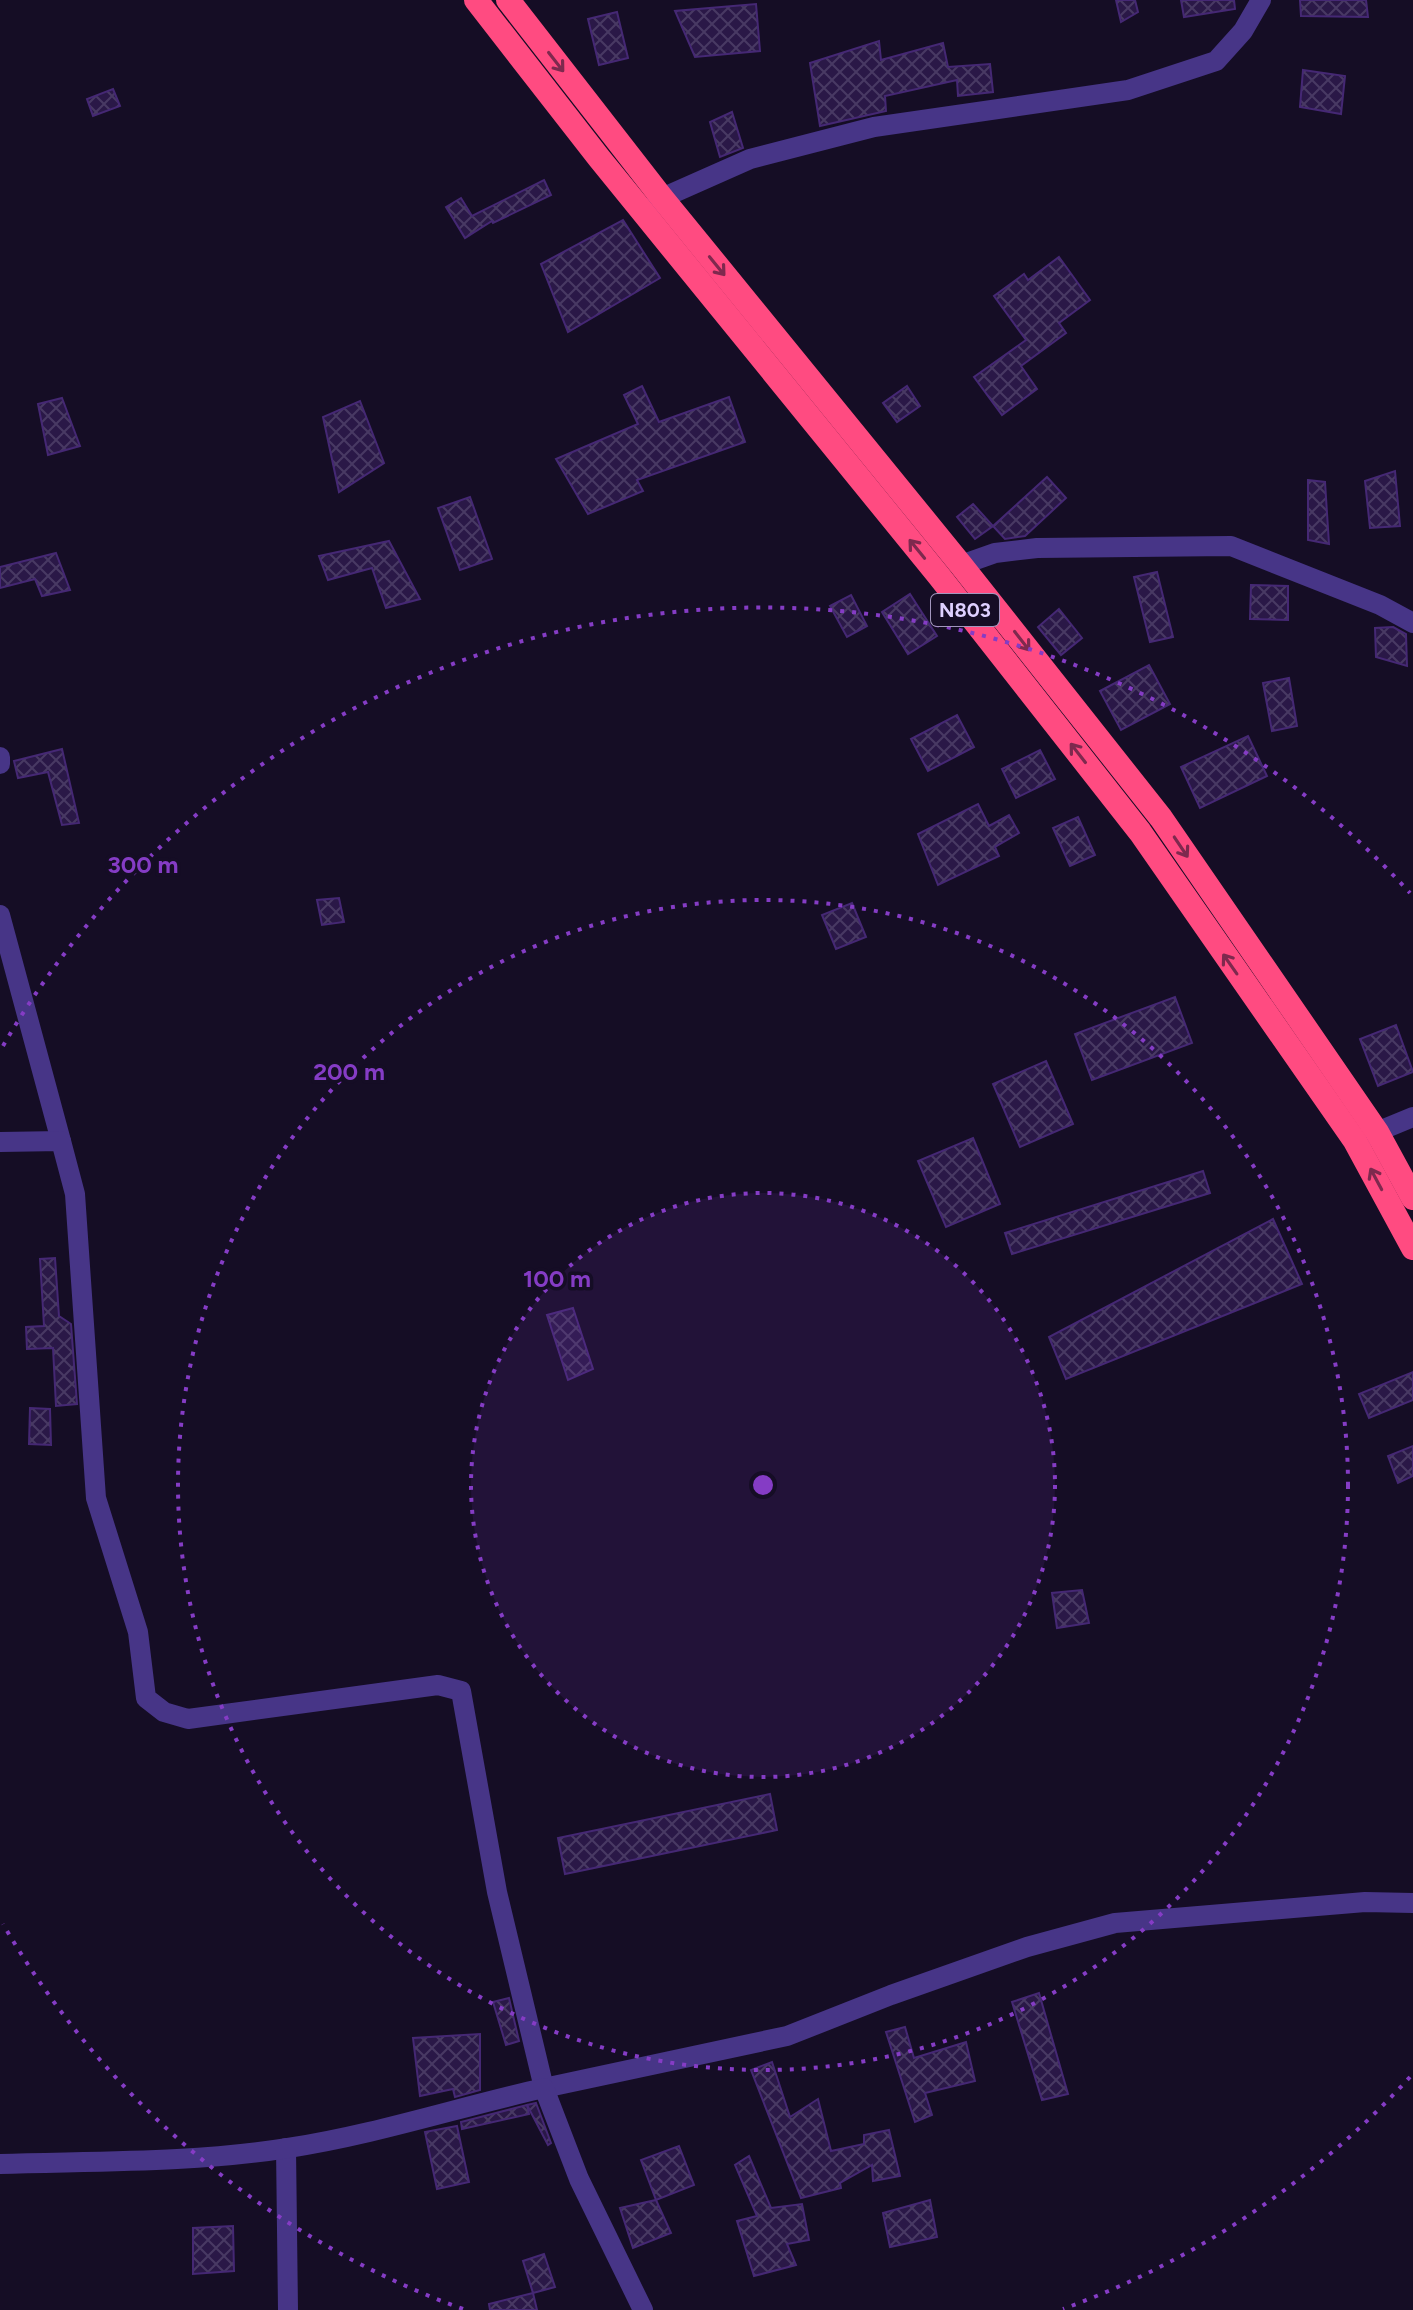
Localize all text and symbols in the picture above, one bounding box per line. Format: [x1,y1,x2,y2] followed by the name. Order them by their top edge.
[547,50,564,72] one-way arrow
[708,255,726,276] one-way arrow
[908,540,926,560] one-way arrow
[931,594,999,626] road number: N803
[1013,630,1030,651] one-way arrow
[1070,743,1087,764] one-way arrow
[1173,835,1189,857] one-way arrow
[107,850,179,879] text: 300 m
[1222,953,1238,976] one-way arrow
[313,1057,385,1086] text: 200 m
[1367,1168,1383,1192] one-way arrow
[523,1264,591,1293] text: 100 m
[749,1471,777,1499] centre of rings

